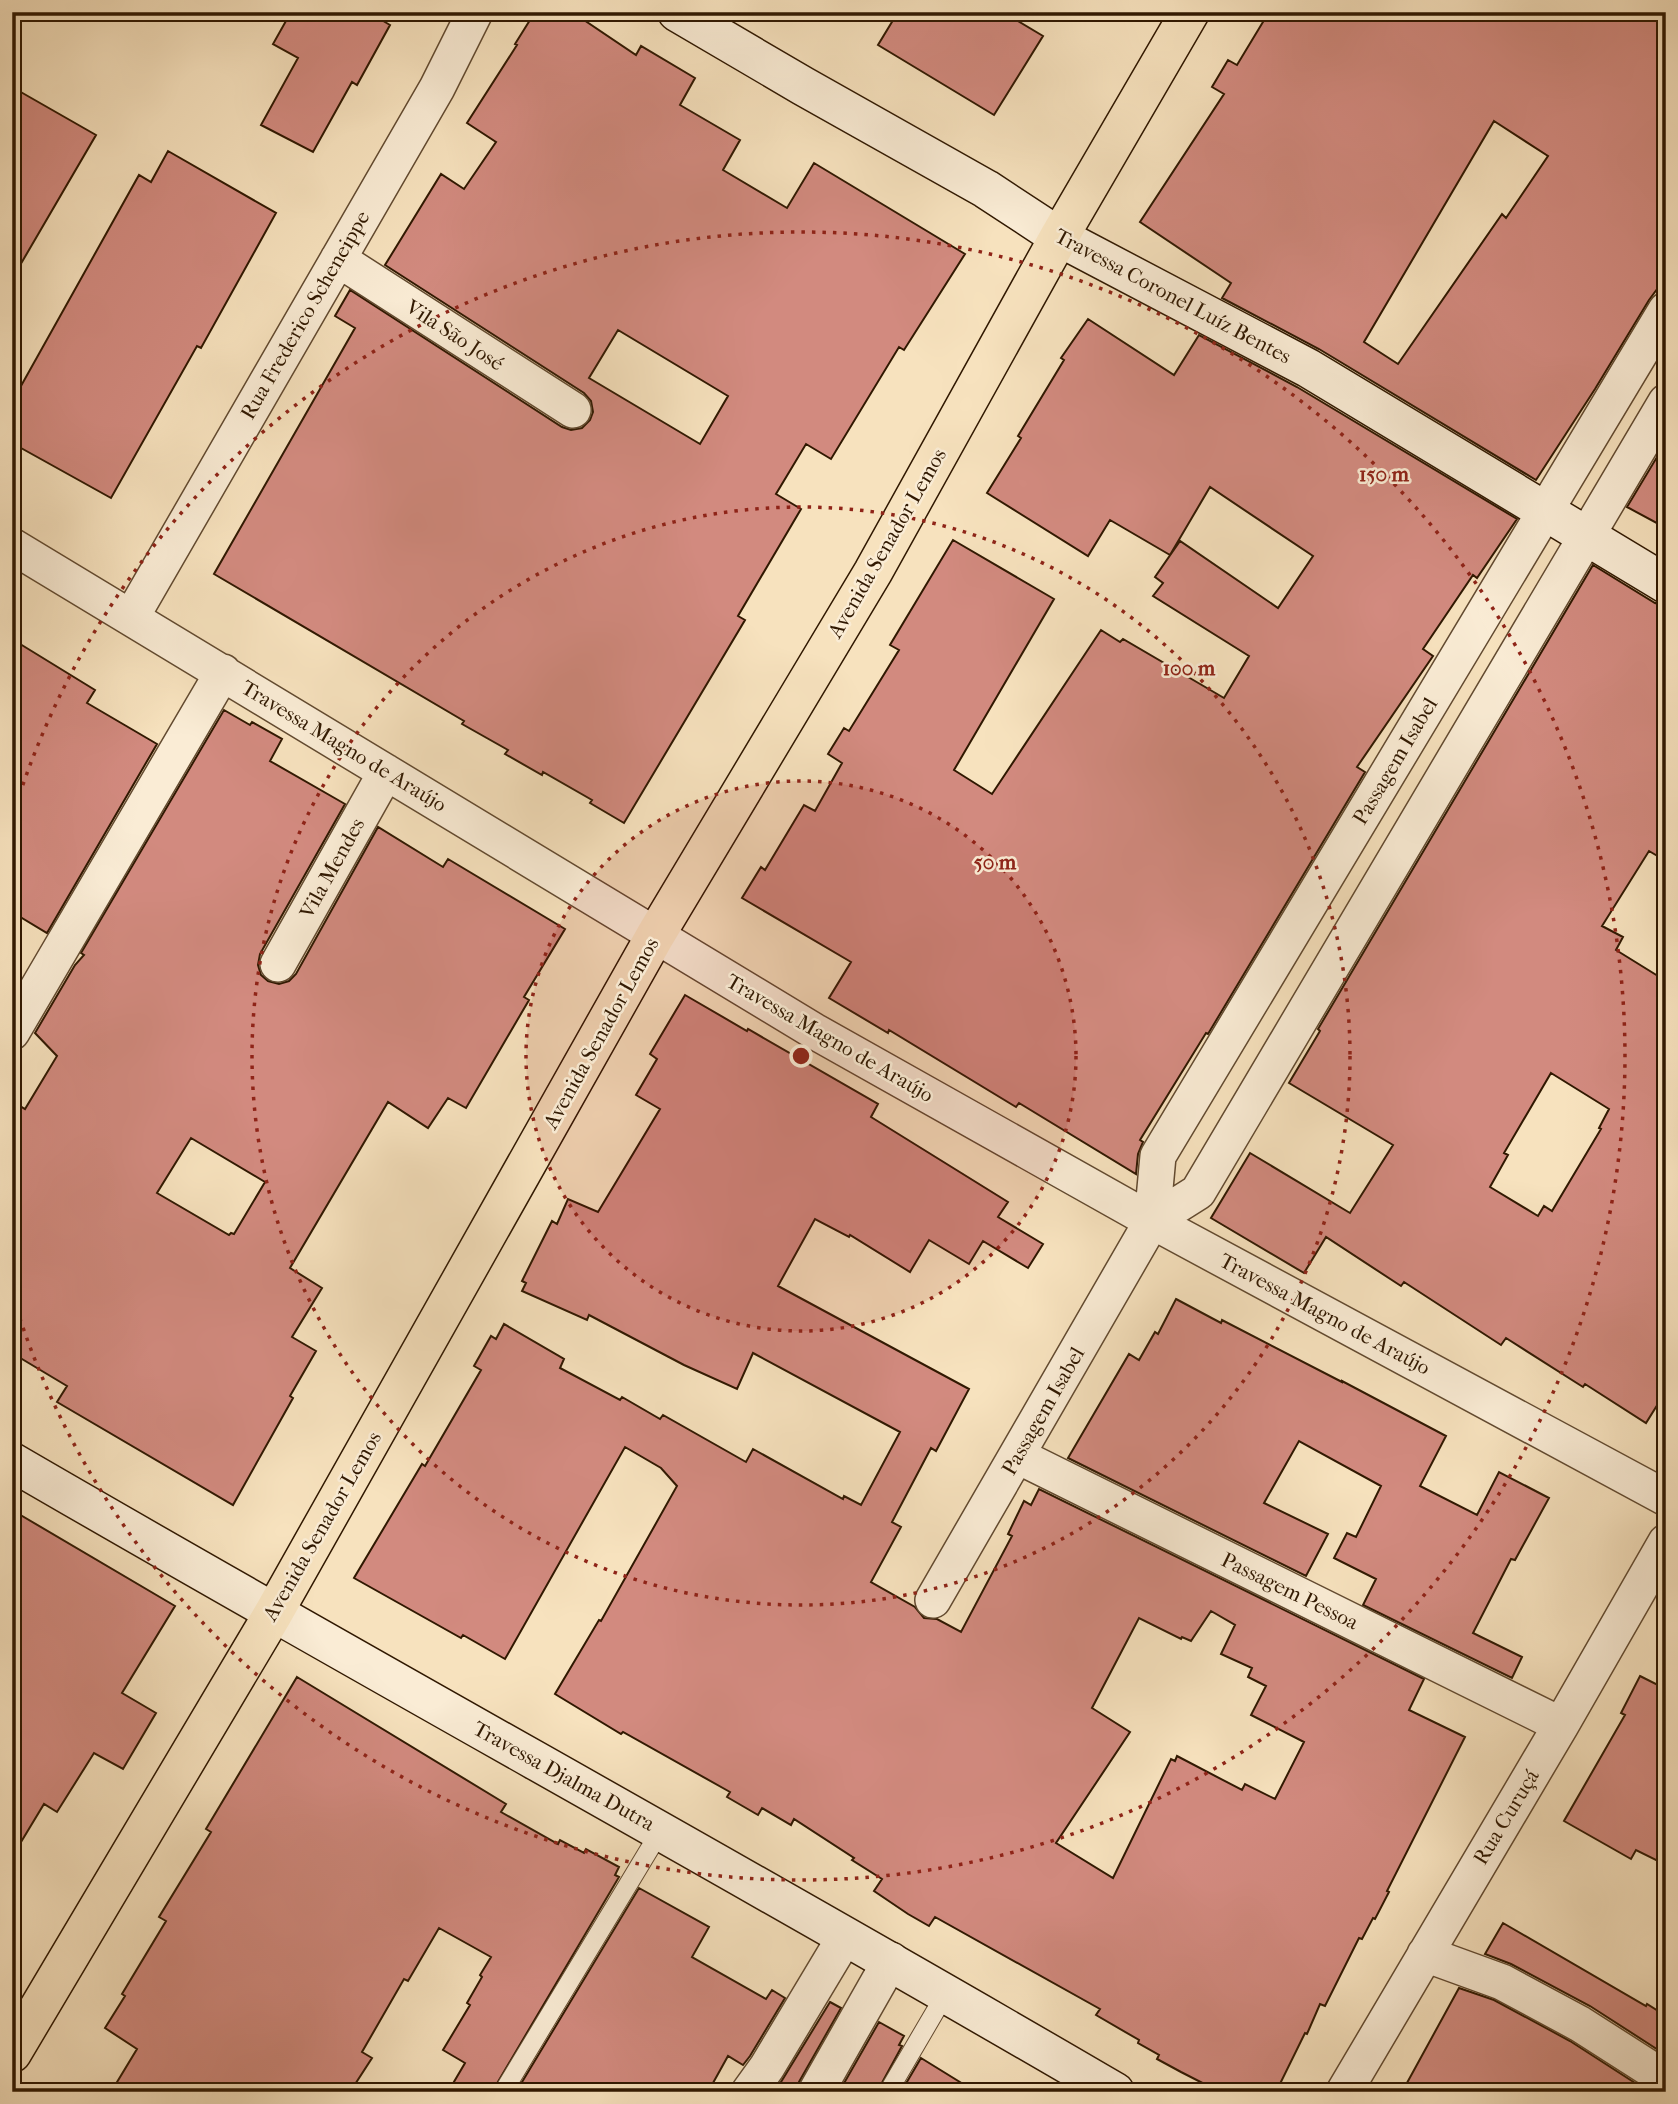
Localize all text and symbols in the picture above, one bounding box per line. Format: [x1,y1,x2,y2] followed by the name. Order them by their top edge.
[235,207,375,423] street label: Rua Frederico Scheneippe
[1051,223,1295,369] street label: Travessa Coronel Luíz Bentes
[401,294,508,376] street label: Vila São José
[822,444,951,643] street label: Avenida Senador Lemos
[1359,462,1410,486] text: 150 m
[1163,656,1216,680] text: 100 m
[237,675,451,817] street label: Travessa Magno de Araújo
[1348,693,1442,829] street label: Passagem Isabel
[294,813,369,923] street label: Vila Mendes
[974,850,1017,874] text: 50 m
[538,933,664,1134] street label: Avenida Senador Lemos
[722,969,938,1107] street label: Travessa Magno de Araújo
[789,1044,813,1068] centre of rings
[1216,1248,1434,1380] street label: Travessa Magno de Araújo
[997,1343,1089,1479] street label: Passagem Isabel
[257,1427,386,1626] street label: Avenida Senador Lemos
[1218,1547,1363,1635] street label: Passagem Pessoa
[469,1716,659,1836] street label: Travessa Djalma Dutra
[1468,1765,1544,1869] street label: Rua Curuçá

